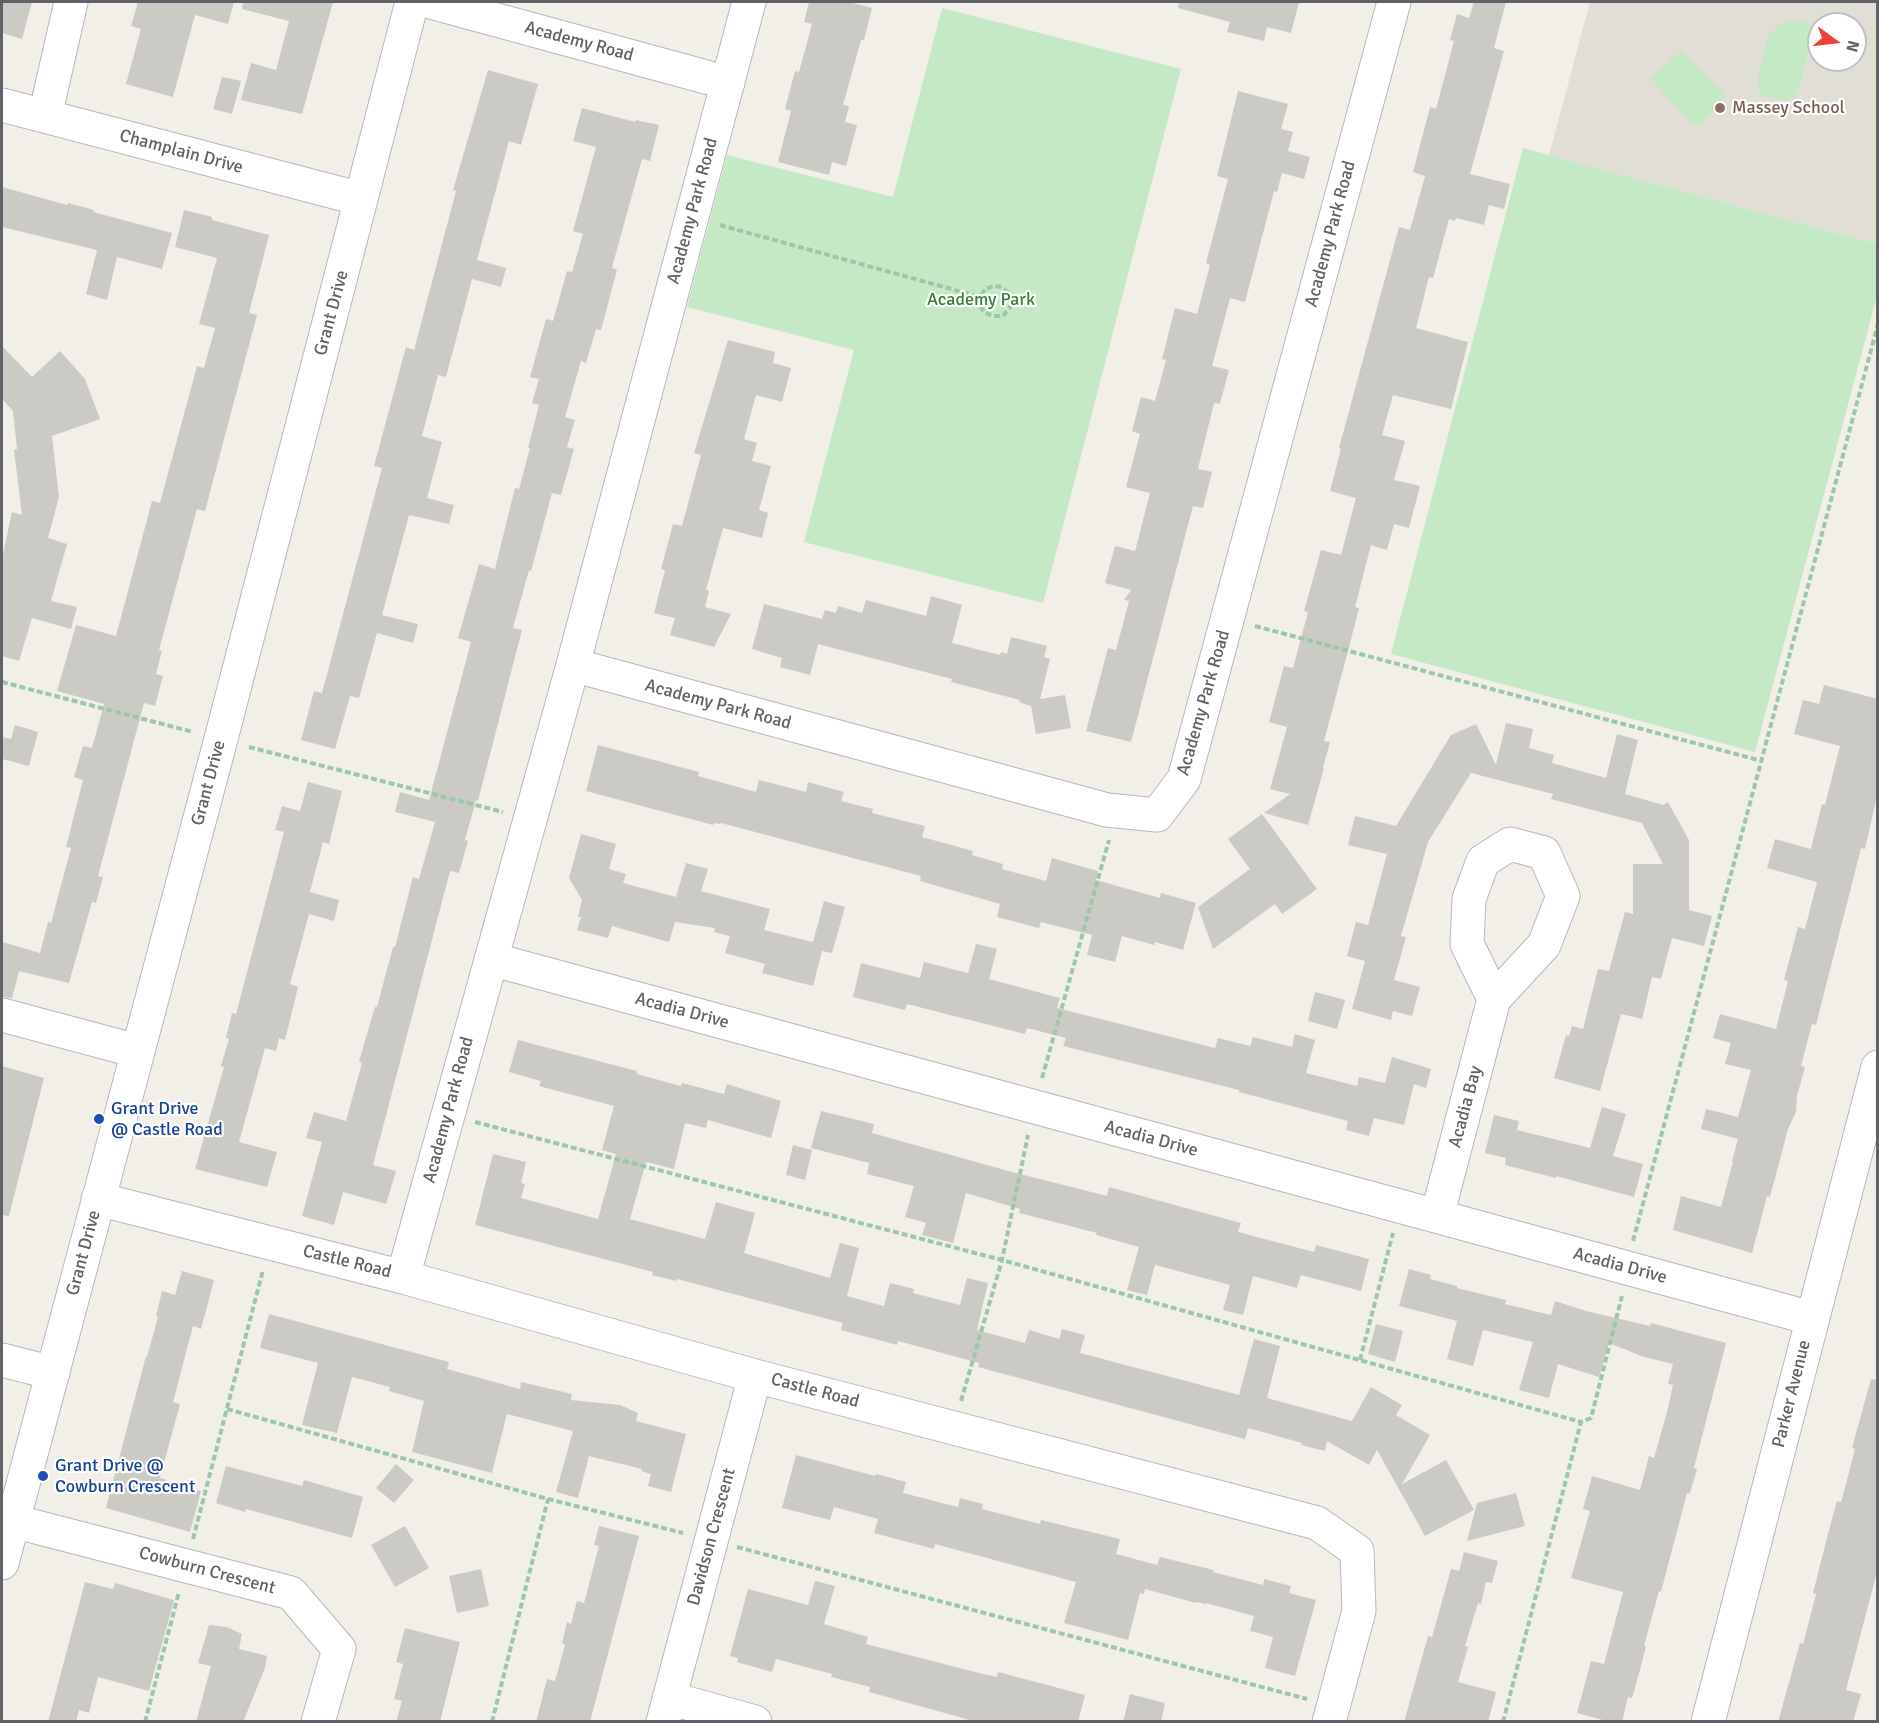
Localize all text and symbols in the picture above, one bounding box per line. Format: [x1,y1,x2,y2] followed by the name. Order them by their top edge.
[1807,12,1867,72] north arrow
[522,17,636,67] street label: Academy Road
[1841,38,1864,54] text: N
[1732,97,1845,119] place label: Massey School
[1713,101,1727,115] marker: Massey School
[117,125,245,179] street label: Champlain Drive
[663,136,723,286] street label: Academy Park Road
[1301,159,1361,309] street label: Academy Park Road
[310,268,354,358] street label: Grant Drive
[927,289,1035,311] park label: Academy Park
[1173,628,1235,778] street label: Academy Park Road
[643,675,793,735] street label: Academy Park Road
[187,738,231,828] street label: Grant Drive
[633,988,731,1034] street label: Acadia Drive
[419,1035,479,1185] street label: Academy Park Road
[1445,1064,1487,1150] street label: Acadia Bay
[111,1098,223,1140] place label: Grant Drive @ Castle Road
[92,1112,106,1126] marker: Grant Drive @ Castle Road
[1102,1116,1200,1162] street label: Acadia Drive
[62,1208,106,1298] street label: Grant Drive
[300,1241,394,1283] street label: Castle Road
[1571,1243,1669,1289] street label: Acadia Drive
[1768,1338,1816,1450] street label: Parker Avenue
[768,1369,862,1413] street label: Castle Road
[55,1455,195,1498] place label: Grant Drive @ Cowburn Crescent
[683,1466,741,1608] street label: Davidson Crescent
[36,1469,50,1483] marker: Grant Drive @ Cowburn Crescent
[136,1542,278,1600] street label: Cowburn Crescent

